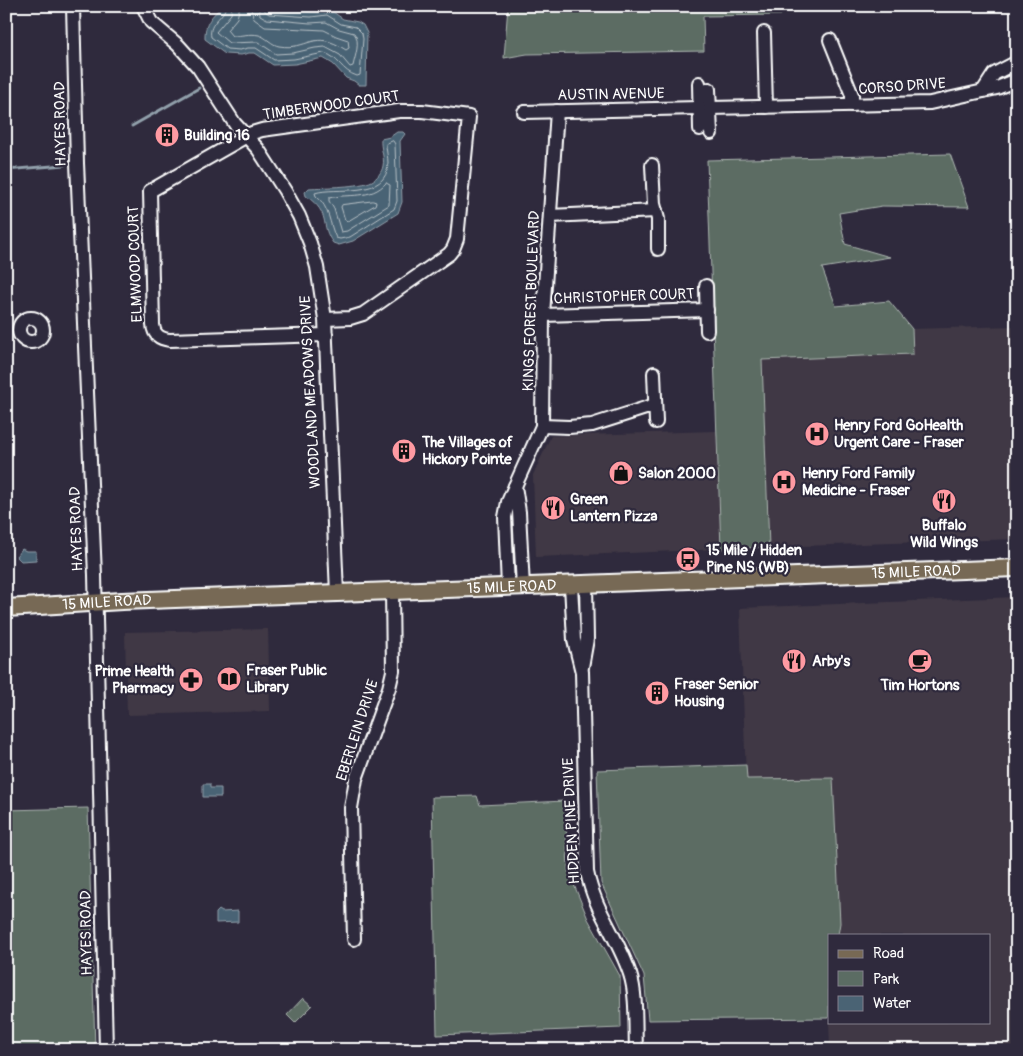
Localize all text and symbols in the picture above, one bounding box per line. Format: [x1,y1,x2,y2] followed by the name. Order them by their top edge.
[858,74,947,99] street label: CORSO DRIVE
[50,81,71,167] street label: HAYES ROAD
[557,84,665,105] street label: AUSTIN AVENUE
[261,86,401,125] street label: TIMBERWOOD COURT
[154,122,180,148] building icon: Building 16
[184,126,250,145] place label: Building 16
[124,205,147,323] street label: ELMWOOD COURT
[519,210,544,392] street label: KINGS FOREST BOULEVARD
[553,285,695,308] street label: CHRISTOPHER COURT
[296,295,325,489] street label: WOODLAND MEADOWS DRIVE
[834,416,965,452] place label: Henry Ford GoHealth Urgent Care - Fraser
[804,421,830,447] hospital icon: Henry Ford GoHealth Urgent Care - Fraser
[421,433,514,469] place label: The Villages of Hickory Pointe
[391,438,417,464] building icon: The Villages of Hickory Pointe
[608,460,634,486] shop icon: Salon 2000
[638,464,716,483] place label: Salon 2000
[802,464,915,500] place label: Henry Ford Family Medicine - Fraser
[771,469,797,495] hospital icon: Henry Ford Family Medicine - Fraser
[66,486,87,572] street label: HAYES ROAD
[931,488,957,514] restaurant icon: Buffalo Wild Wings
[570,490,657,526] place label: Green Lantern Pizza
[540,495,566,521] restaurant icon: Green Lantern Pizza
[910,516,978,552] place label: Buffalo Wild Wings
[706,541,803,577] place label: 15 Mile / Hidden Pine NS (WB)
[675,546,701,572] bus stop icon: 15 Mile / Hidden Pine NS (WB)
[871,561,961,583] street label: 15 MILE ROAD
[467,576,556,598] street label: 15 MILE ROAD
[62,591,152,615] street label: 15 MILE ROAD
[781,648,807,674] restaurant icon: Arby's
[907,648,933,674] cafe icon: Tim Hortons
[812,652,851,671] place label: Arby's
[246,661,328,697] place label: Fraser Public Library
[94,662,175,698] place label: Prime Health Pharmacy
[216,666,242,692] library icon: Fraser Public Library
[178,667,204,693] pharmacy icon: Prime Health Pharmacy
[674,675,759,711] place label: Fraser Senior Housing
[880,676,960,695] place label: Tim Hortons
[332,677,383,783] street label: EBERLEIN DRIVE
[644,680,670,706] building icon: Fraser Senior Housing
[559,757,584,885] street label: HIDDEN PINE DRIVE
[76,890,97,976] street label: HAYES ROAD
[828,934,990,1024] legend
[873,944,904,963] text: Road
[873,970,900,989] text: Park
[873,994,912,1013] text: Water

